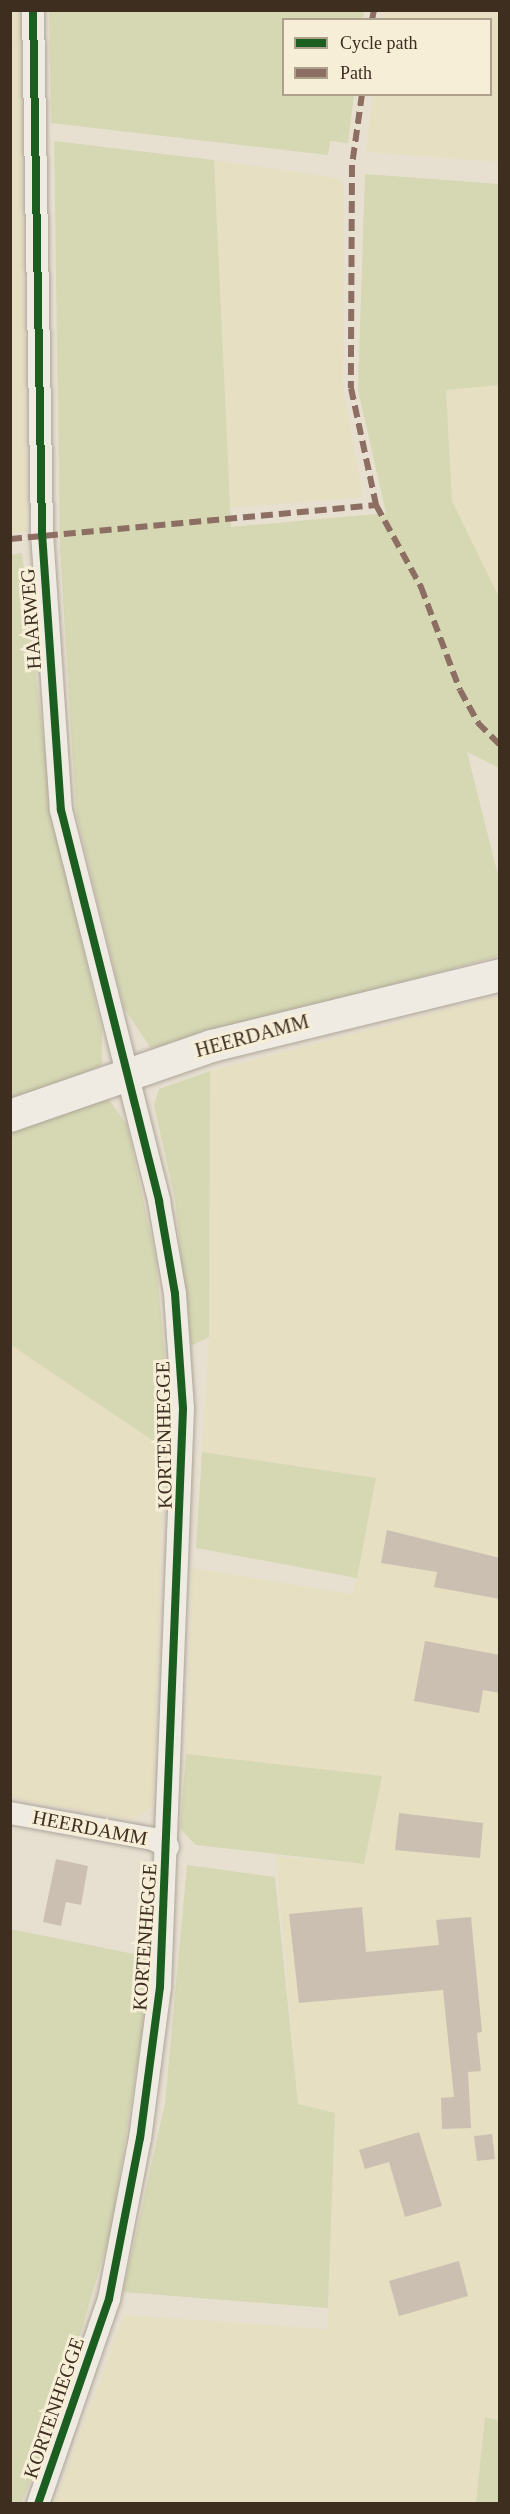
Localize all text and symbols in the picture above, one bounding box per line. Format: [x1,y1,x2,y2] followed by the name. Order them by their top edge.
[282,18,492,96] legend
[340,33,417,53] text: Cycle path
[340,63,372,83] text: Path
[16,568,46,670] street label: HAARWEG
[193,1009,311,1063] street label: HEERDAMM
[151,1361,177,1509] street label: KORTENHEGGE
[30,1805,150,1851] street label: HEERDAMM
[128,1863,162,2011] street label: KORTENHEGGE
[19,2334,89,2482] street label: KORTENHEGGE

